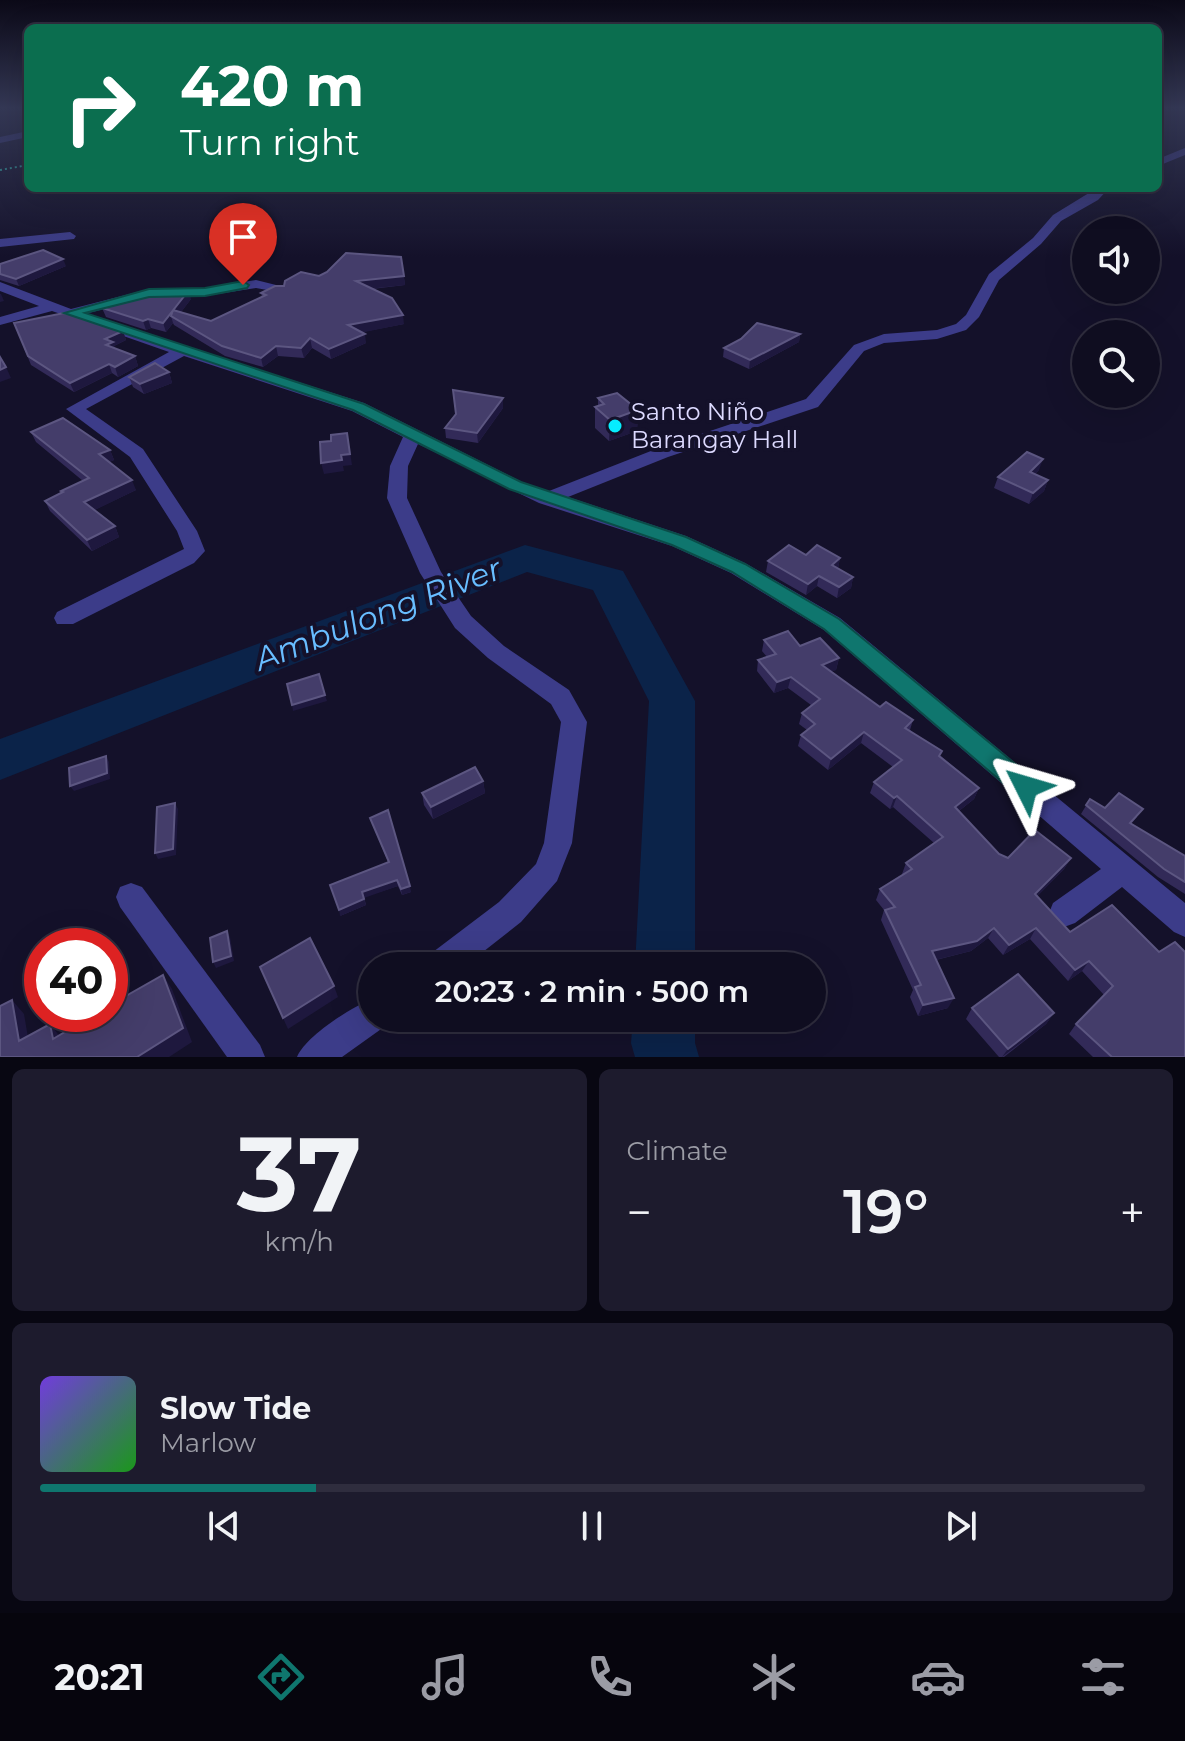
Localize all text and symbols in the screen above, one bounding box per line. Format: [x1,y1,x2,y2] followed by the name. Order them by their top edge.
[180,52,364,120] text: 420 m
[48,56,152,160] icon: right
[180,120,360,164] text: Turn right
[209,203,277,285] pin
[221,215,265,259] icon: arrive
[1072,216,1160,408] map controls
[1072,216,1160,304] button: sound
[1072,320,1160,408] button: search
[631,397,798,454] place label: Santo Niño Barangay Hall
[606,417,624,435] marker: Santo Niño Barangay Hall
[247,548,508,679] water label: Ambulong River
[984,745,1068,829] position arrow
[24,928,128,1032] speed limit sign: 40
[435,973,749,1010] text: 20:23 · 2 min · 500 m
[237,1110,362,1237] text: 37
[627,1135,728,1167] text: Climate
[843,1175,929,1248] text: 19°
[627,1185,652,1239] text: −
[1120,1185,1145,1239] text: +
[265,1226,334,1258] text: km/h
[160,1390,311,1427] text: Slow Tide
[160,1427,256,1459] text: Marlow
[202,1504,246,1548] icon: previous
[570,1504,614,1548] icon: pause
[939,1504,983,1548] icon: next
[253,1649,309,1705] icon: directions
[417,1649,473,1705] icon: music
[582,1649,638,1705] icon: phone
[746,1649,802,1705] icon: climate
[910,1649,966,1705] icon: car
[1075,1649,1131,1705] icon: filters
[54,1655,145,1699] text: 20:21

